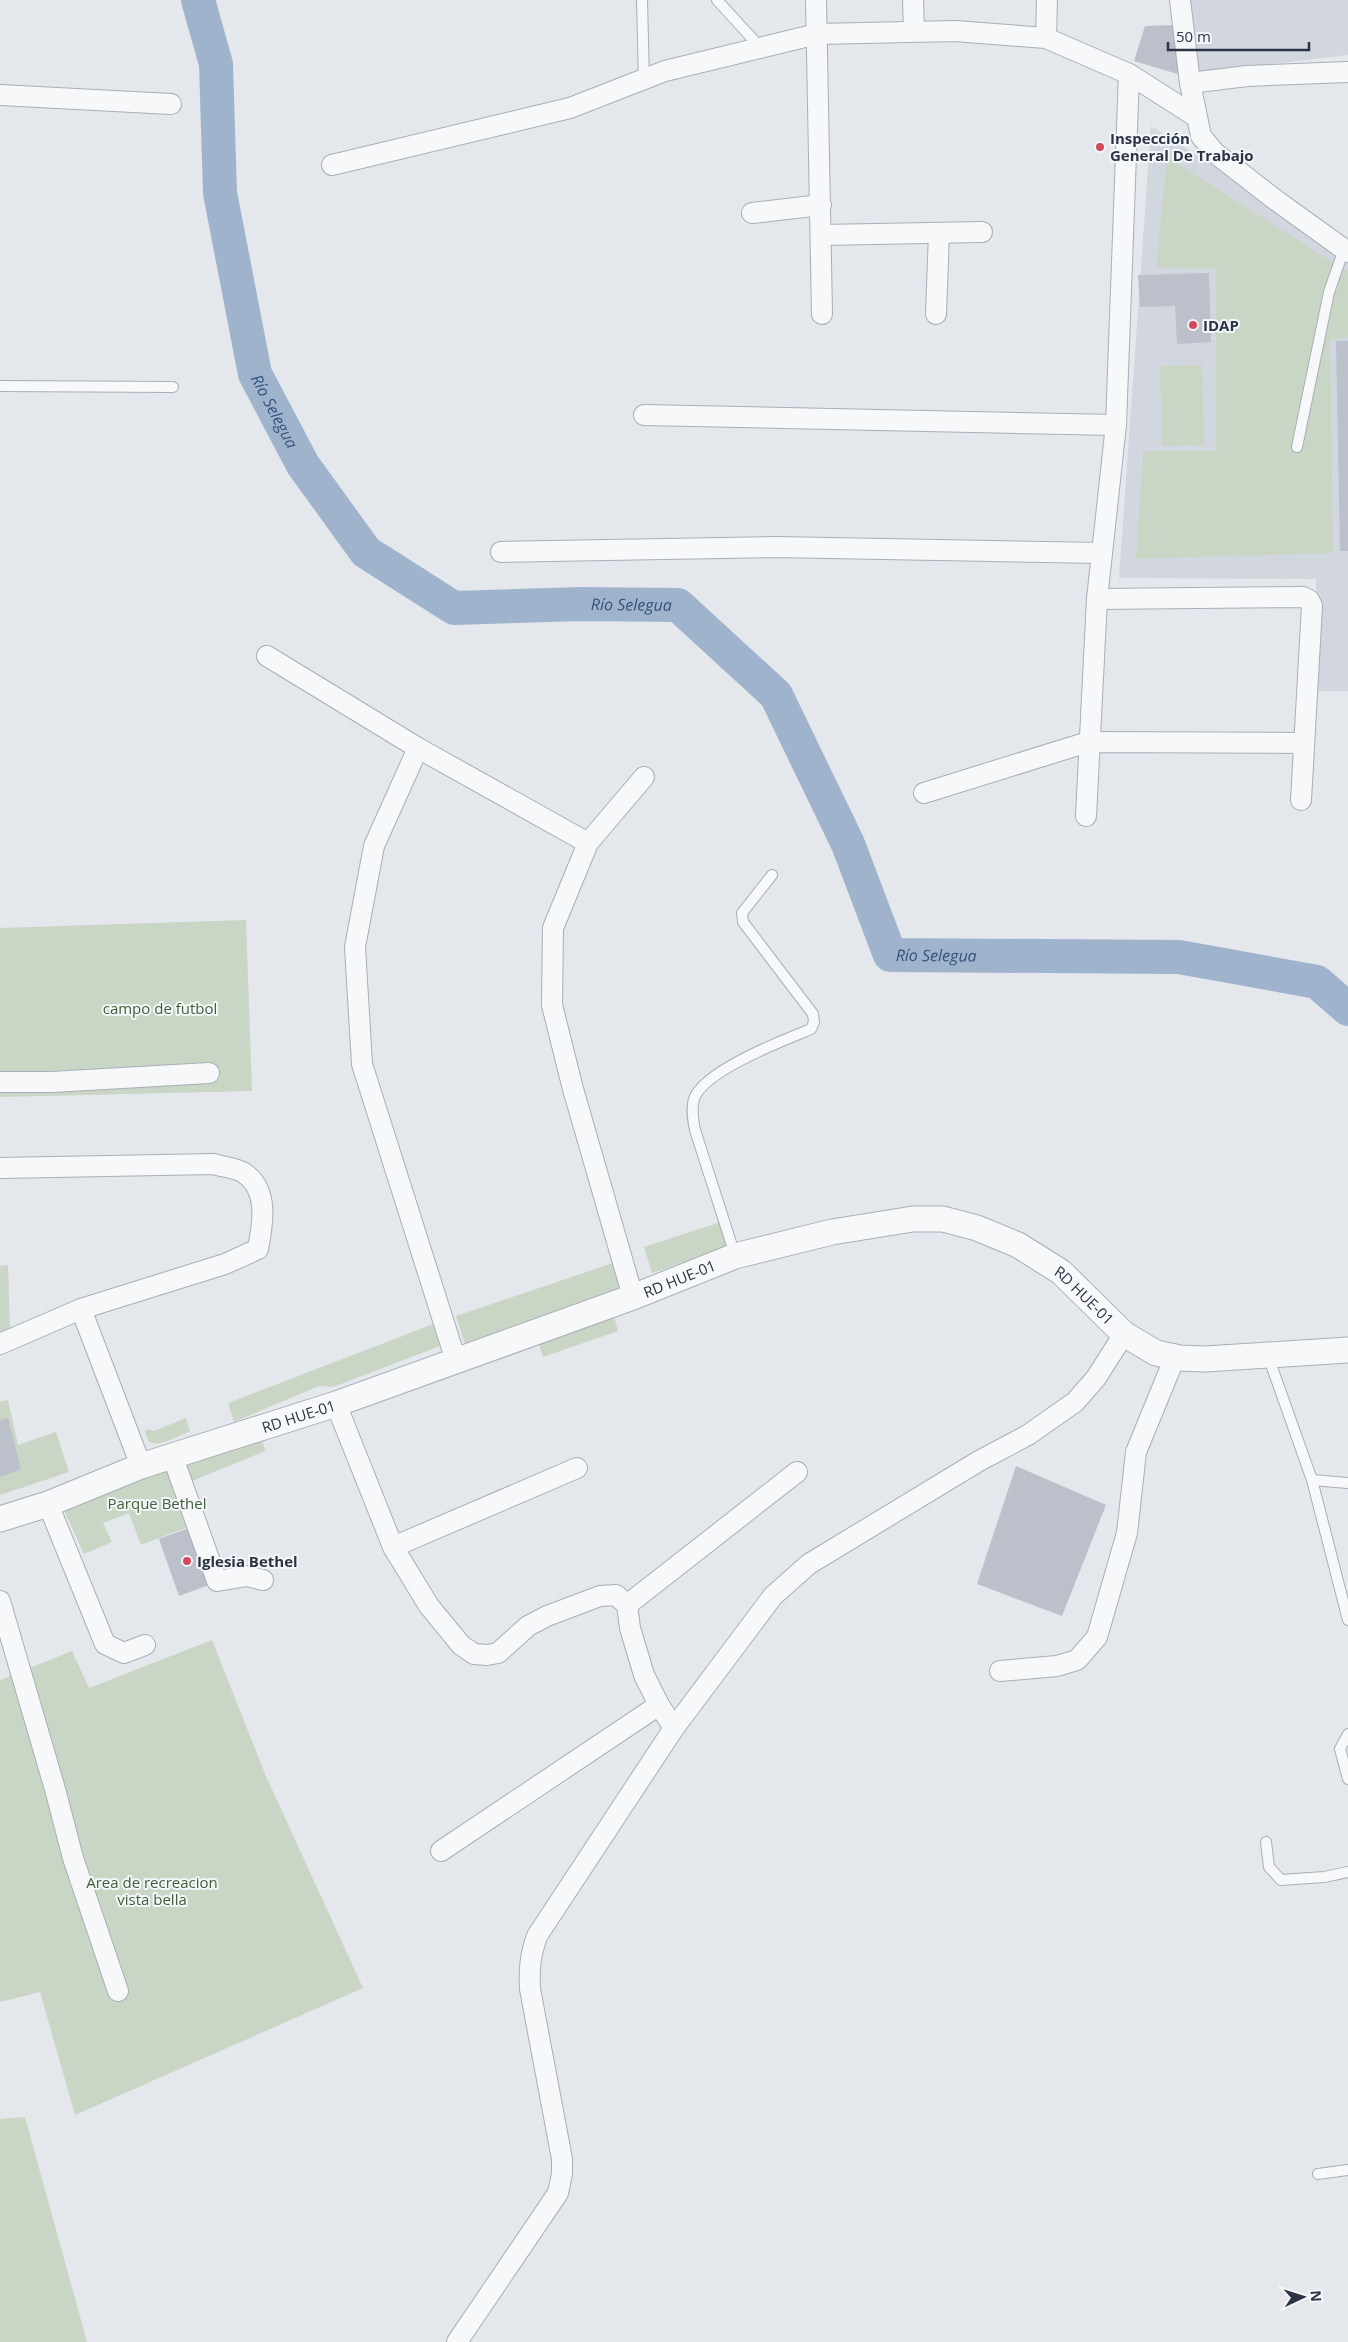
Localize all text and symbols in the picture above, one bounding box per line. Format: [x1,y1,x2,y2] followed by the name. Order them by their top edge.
[1168,20,1309,52] scale bar
[1176,26,1211,46] text: 50 m
[1110,128,1254,165] place label: Inspección General De Trabajo
[1094,141,1106,153] marker: Inspección General De Trabajo
[1203,315,1239,335] place label: IDAP
[1187,319,1199,331] marker: IDAP
[246,370,303,452] water label: Río Selegua
[591,593,672,616] water label: Río Selegua
[896,944,977,967] water label: Río Selegua
[103,998,217,1018] park label: campo de futbol
[640,1255,719,1302] street label: RD HUE-01
[1051,1261,1119,1329] street label: RD HUE-01
[259,1395,338,1437] street label: RD HUE-01
[107,1493,207,1513] park label: Parque Bethel
[197,1551,298,1571] place label: Iglesia Bethel
[181,1555,193,1567] marker: Iglesia Bethel
[86,1872,218,1909] park label: Area de recreacion vista bella
[1278,2272,1328,2322] north arrow
[1307,2290,1326,2302] text: N

